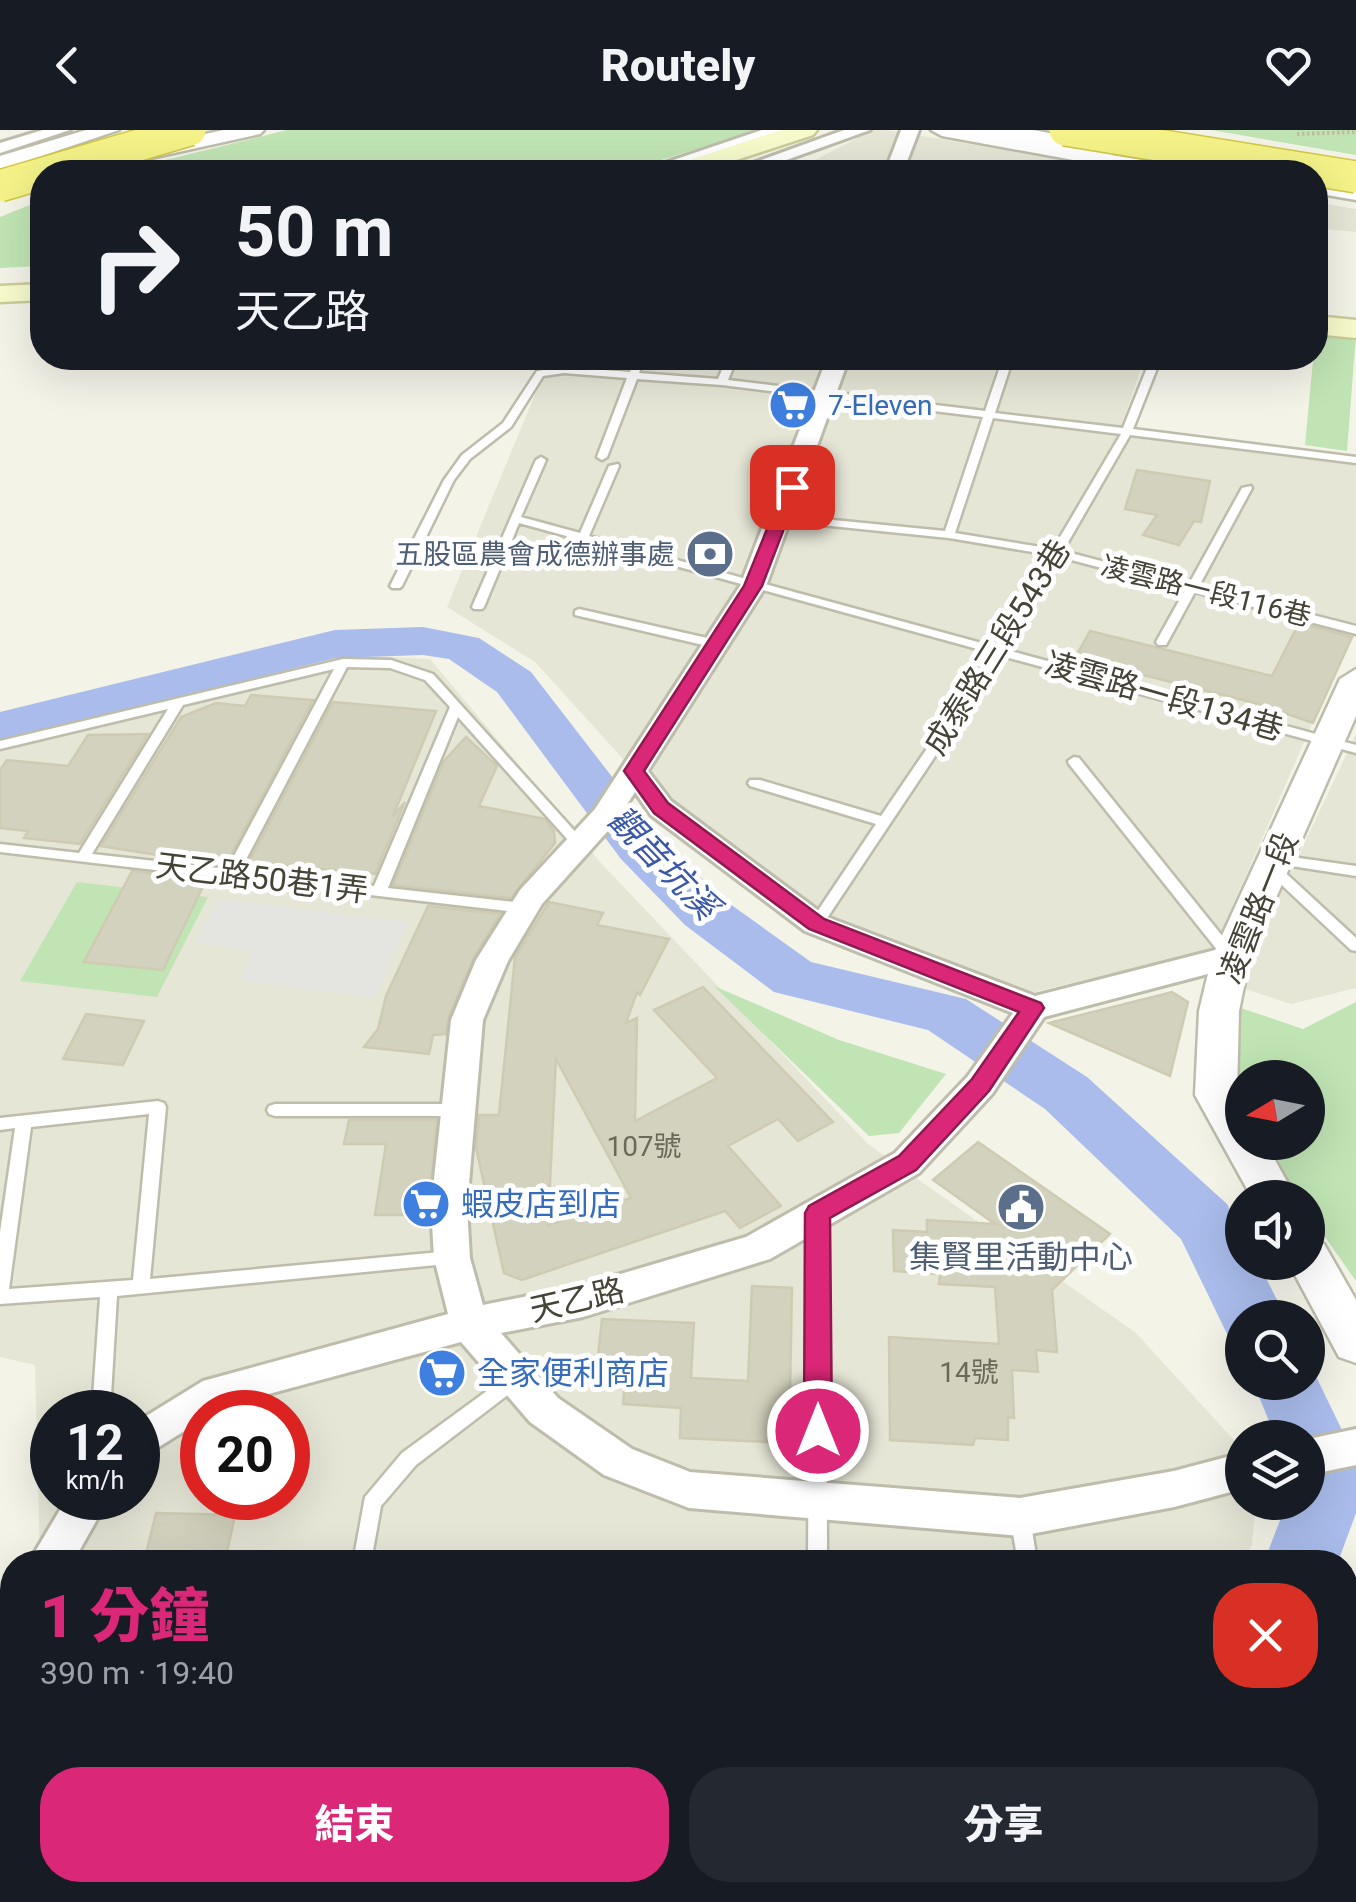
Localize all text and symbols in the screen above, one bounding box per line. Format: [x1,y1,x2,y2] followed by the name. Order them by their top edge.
[40,38,95,93] icon: back
[1261,38,1316,93] icon: heart
[601,39,755,92] text: Routely
[235,191,393,273] text: 50 m
[70,200,200,330] icon: right
[235,285,370,338] text: 天乙路
[767,379,819,431] supermarket icon: 7-Eleven
[828,389,933,422] place label: 7-Eleven
[750,445,835,530] pin
[765,460,820,515] icon: arrive
[684,528,736,580] bank icon: 五股區農會成德辦事處
[916,533,1078,761] street label: 成泰路三段543巷
[395,538,675,571] place label: 五股區農會成德辦事處
[1098,549,1314,633] street label: 凌雲路一段116巷
[1041,644,1287,748] street label: 凌雲路一段134巷
[600,798,730,931] water label: 觀音坑溪
[1210,827,1306,989] street label: 凌雲路一段
[153,846,371,910] street label: 天乙路50巷1弄
[1225,1060,1325,1160] north arrow
[1225,1060,1325,1520] map controls
[606,1130,682,1163] house number: 107號
[400,1178,452,1230] supermarket icon: 蝦皮店到店
[1225,1180,1325,1280] button: sound
[995,1181,1047,1233] public building icon: 集賢里活動中心
[461,1185,621,1223] place label: 蝦皮店到店
[909,1238,1133,1276] place label: 集賢里活動中心
[526,1271,628,1329] street label: 天乙路
[1225,1300,1325,1400] button: search
[416,1347,468,1399] supermarket icon: 全家便利商店
[477,1354,669,1392] place label: 全家便利商店
[939,1356,999,1389] house number: 14號
[766,1379,870,1483] position arrow
[180,1390,310,1520] speed limit sign: 20
[66,1414,124,1472] text: 12
[1225,1420,1325,1520] button: layers
[66,1466,124,1495] text: km/h
[40,1581,210,1652] text: 1 分鐘
[1213,1583,1318,1688] button: close
[40,1654,234,1692] text: 390 m · 19:40
[40,1767,669,1882] button: 結束
[689,1767,1318,1882] button: 分享

